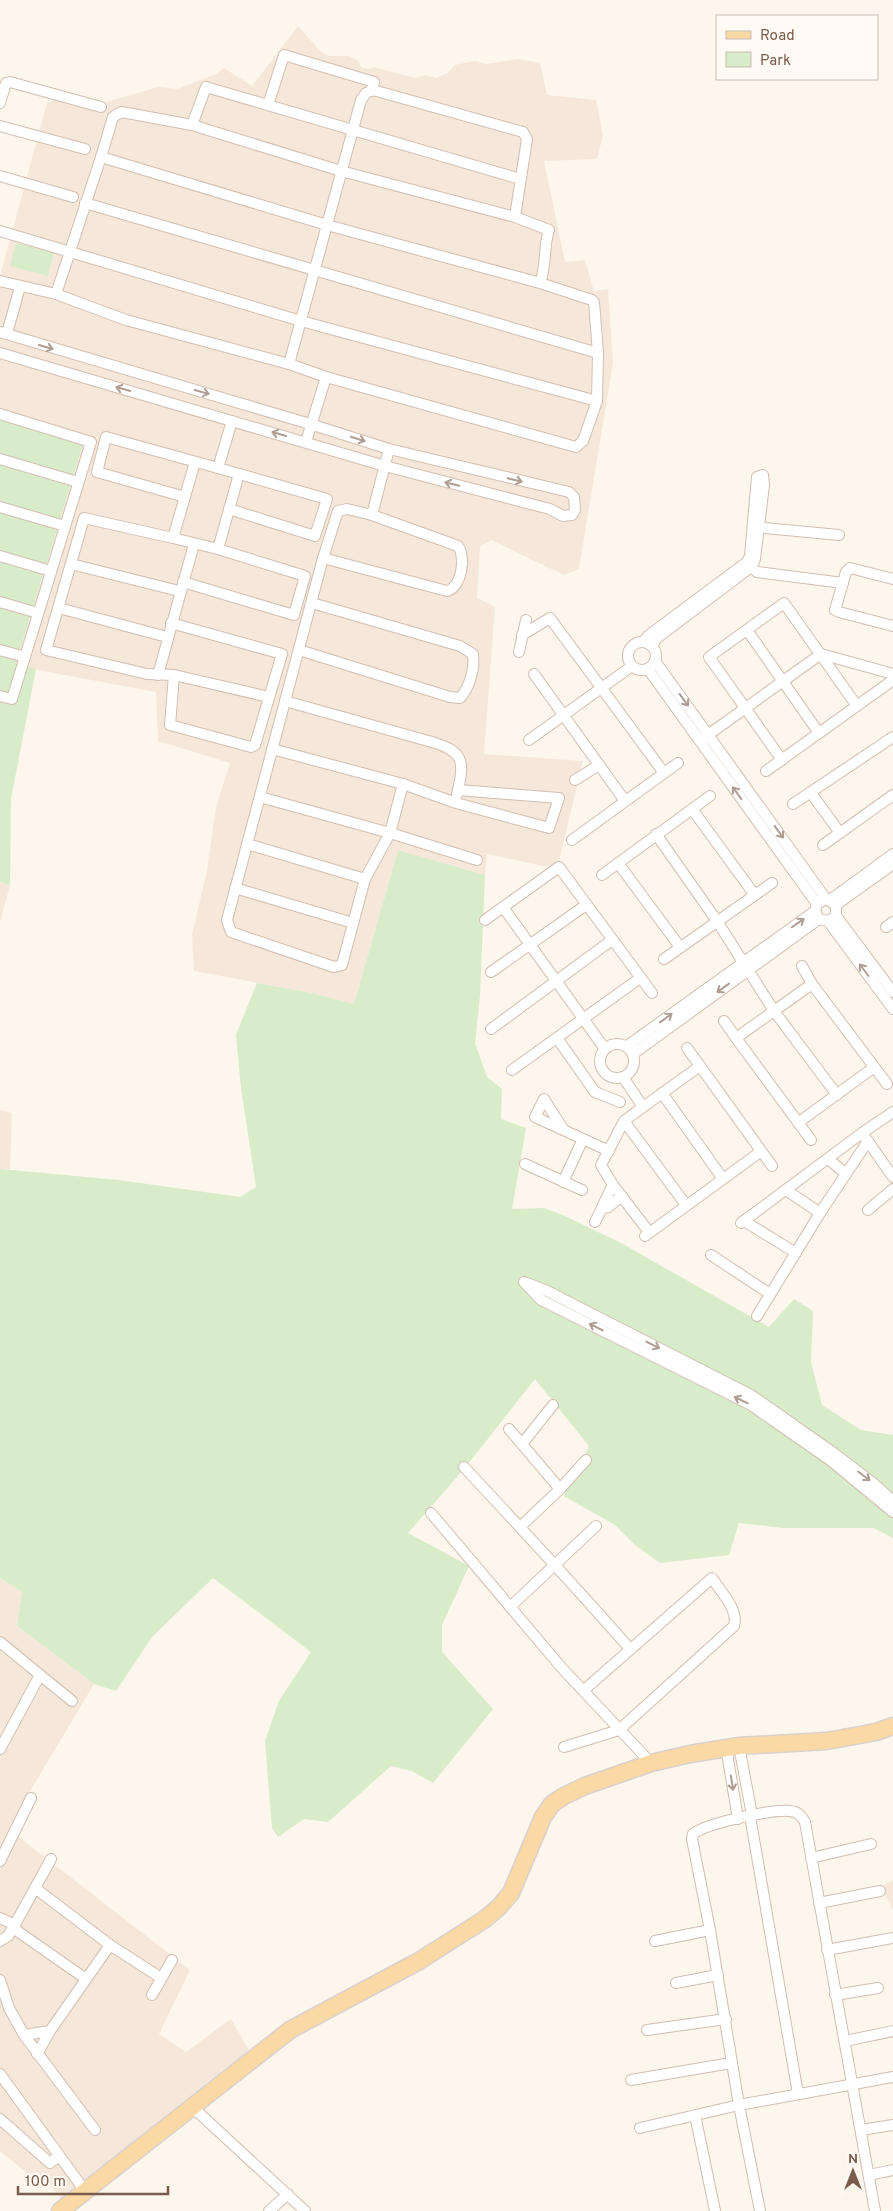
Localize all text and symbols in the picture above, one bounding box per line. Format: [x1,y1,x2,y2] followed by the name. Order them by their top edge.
[716,15,878,80] legend
[760,27,795,46] text: Road
[760,52,791,71] text: Park
[38,342,54,352] one-way arrow
[116,383,132,393] one-way arrow
[194,388,210,398] one-way arrow
[272,429,288,439] one-way arrow
[350,435,365,444] one-way arrow
[507,476,523,485] one-way arrow
[445,478,461,488] one-way arrow
[679,693,689,707] one-way arrow
[732,786,742,800] one-way arrow
[774,825,784,839] one-way arrow
[791,918,805,928] one-way arrow
[859,963,869,977] one-way arrow
[717,983,730,994] one-way arrow
[659,1012,672,1023] one-way arrow
[589,1322,604,1331] one-way arrow
[645,1340,660,1350] one-way arrow
[734,1395,749,1405] one-way arrow
[857,1471,870,1482] one-way arrow
[728,1775,738,1791] one-way arrow
[828,2146,878,2196] north arrow
[848,2151,858,2168] text: N
[18,2164,168,2196] scale bar
[25,2173,66,2192] text: 100 m

